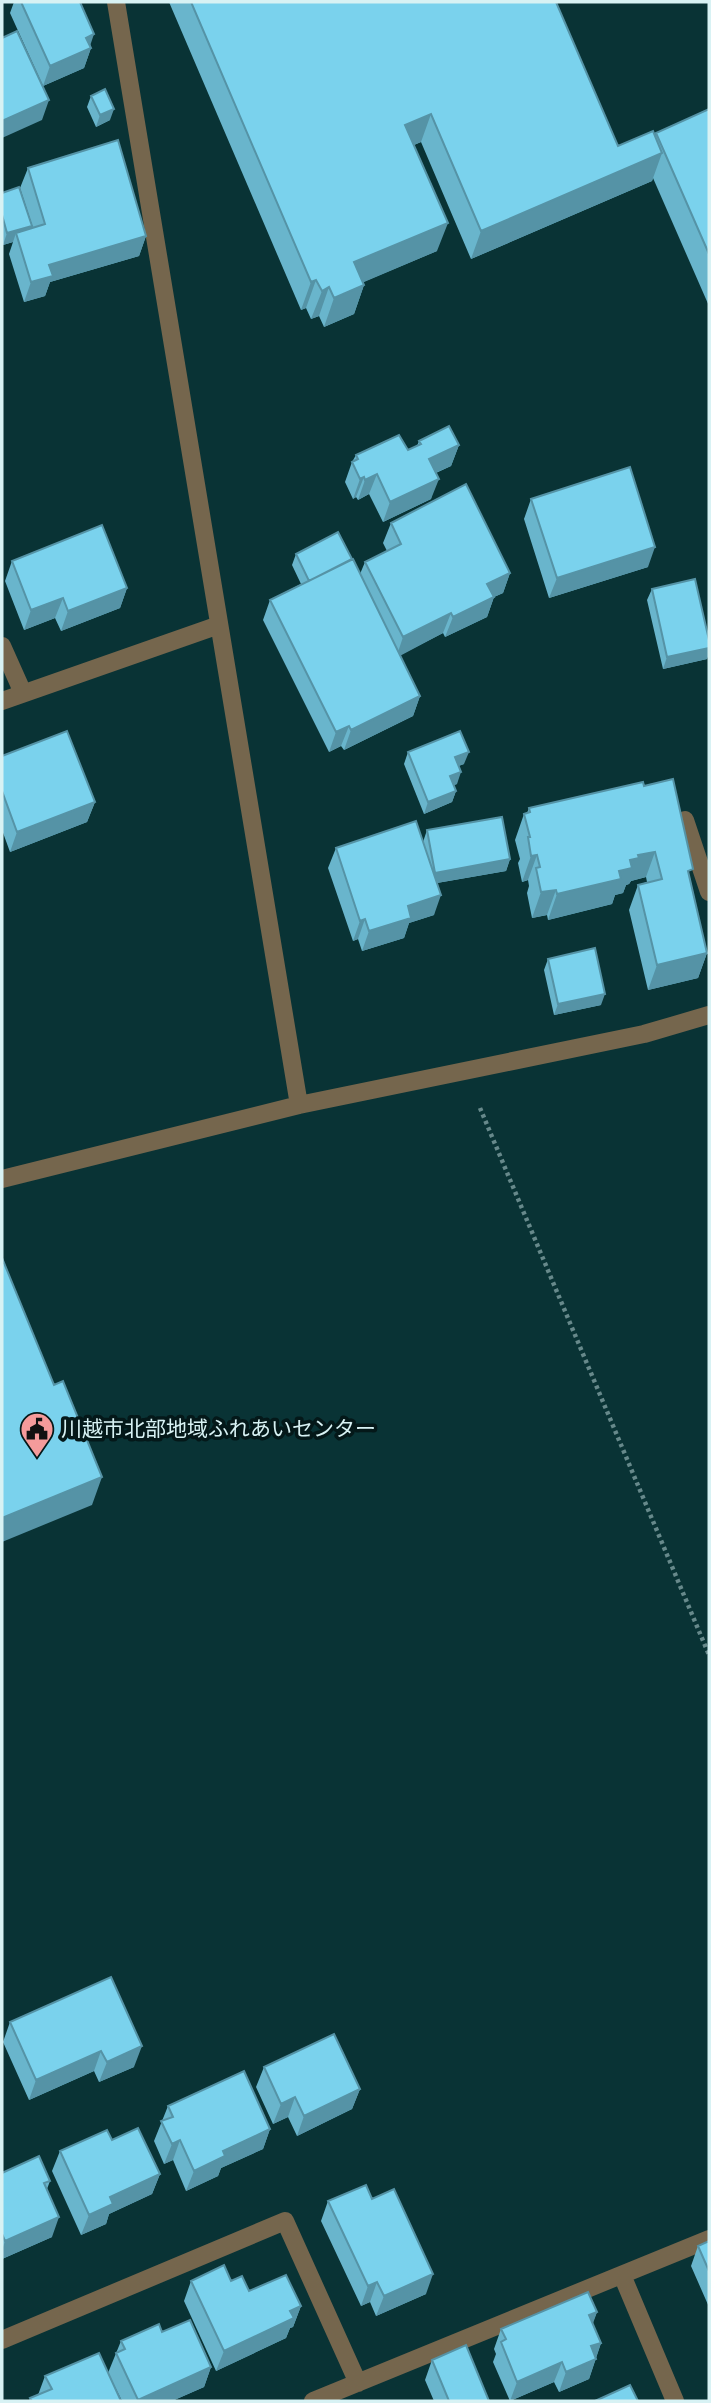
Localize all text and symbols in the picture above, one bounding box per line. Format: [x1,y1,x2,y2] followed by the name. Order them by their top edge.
[18,1410,56,1459] public building icon: 川越市北部地域ふれあいセンター
[61,1413,376,1441] place label: 川越市北部地域ふれあいセンター

